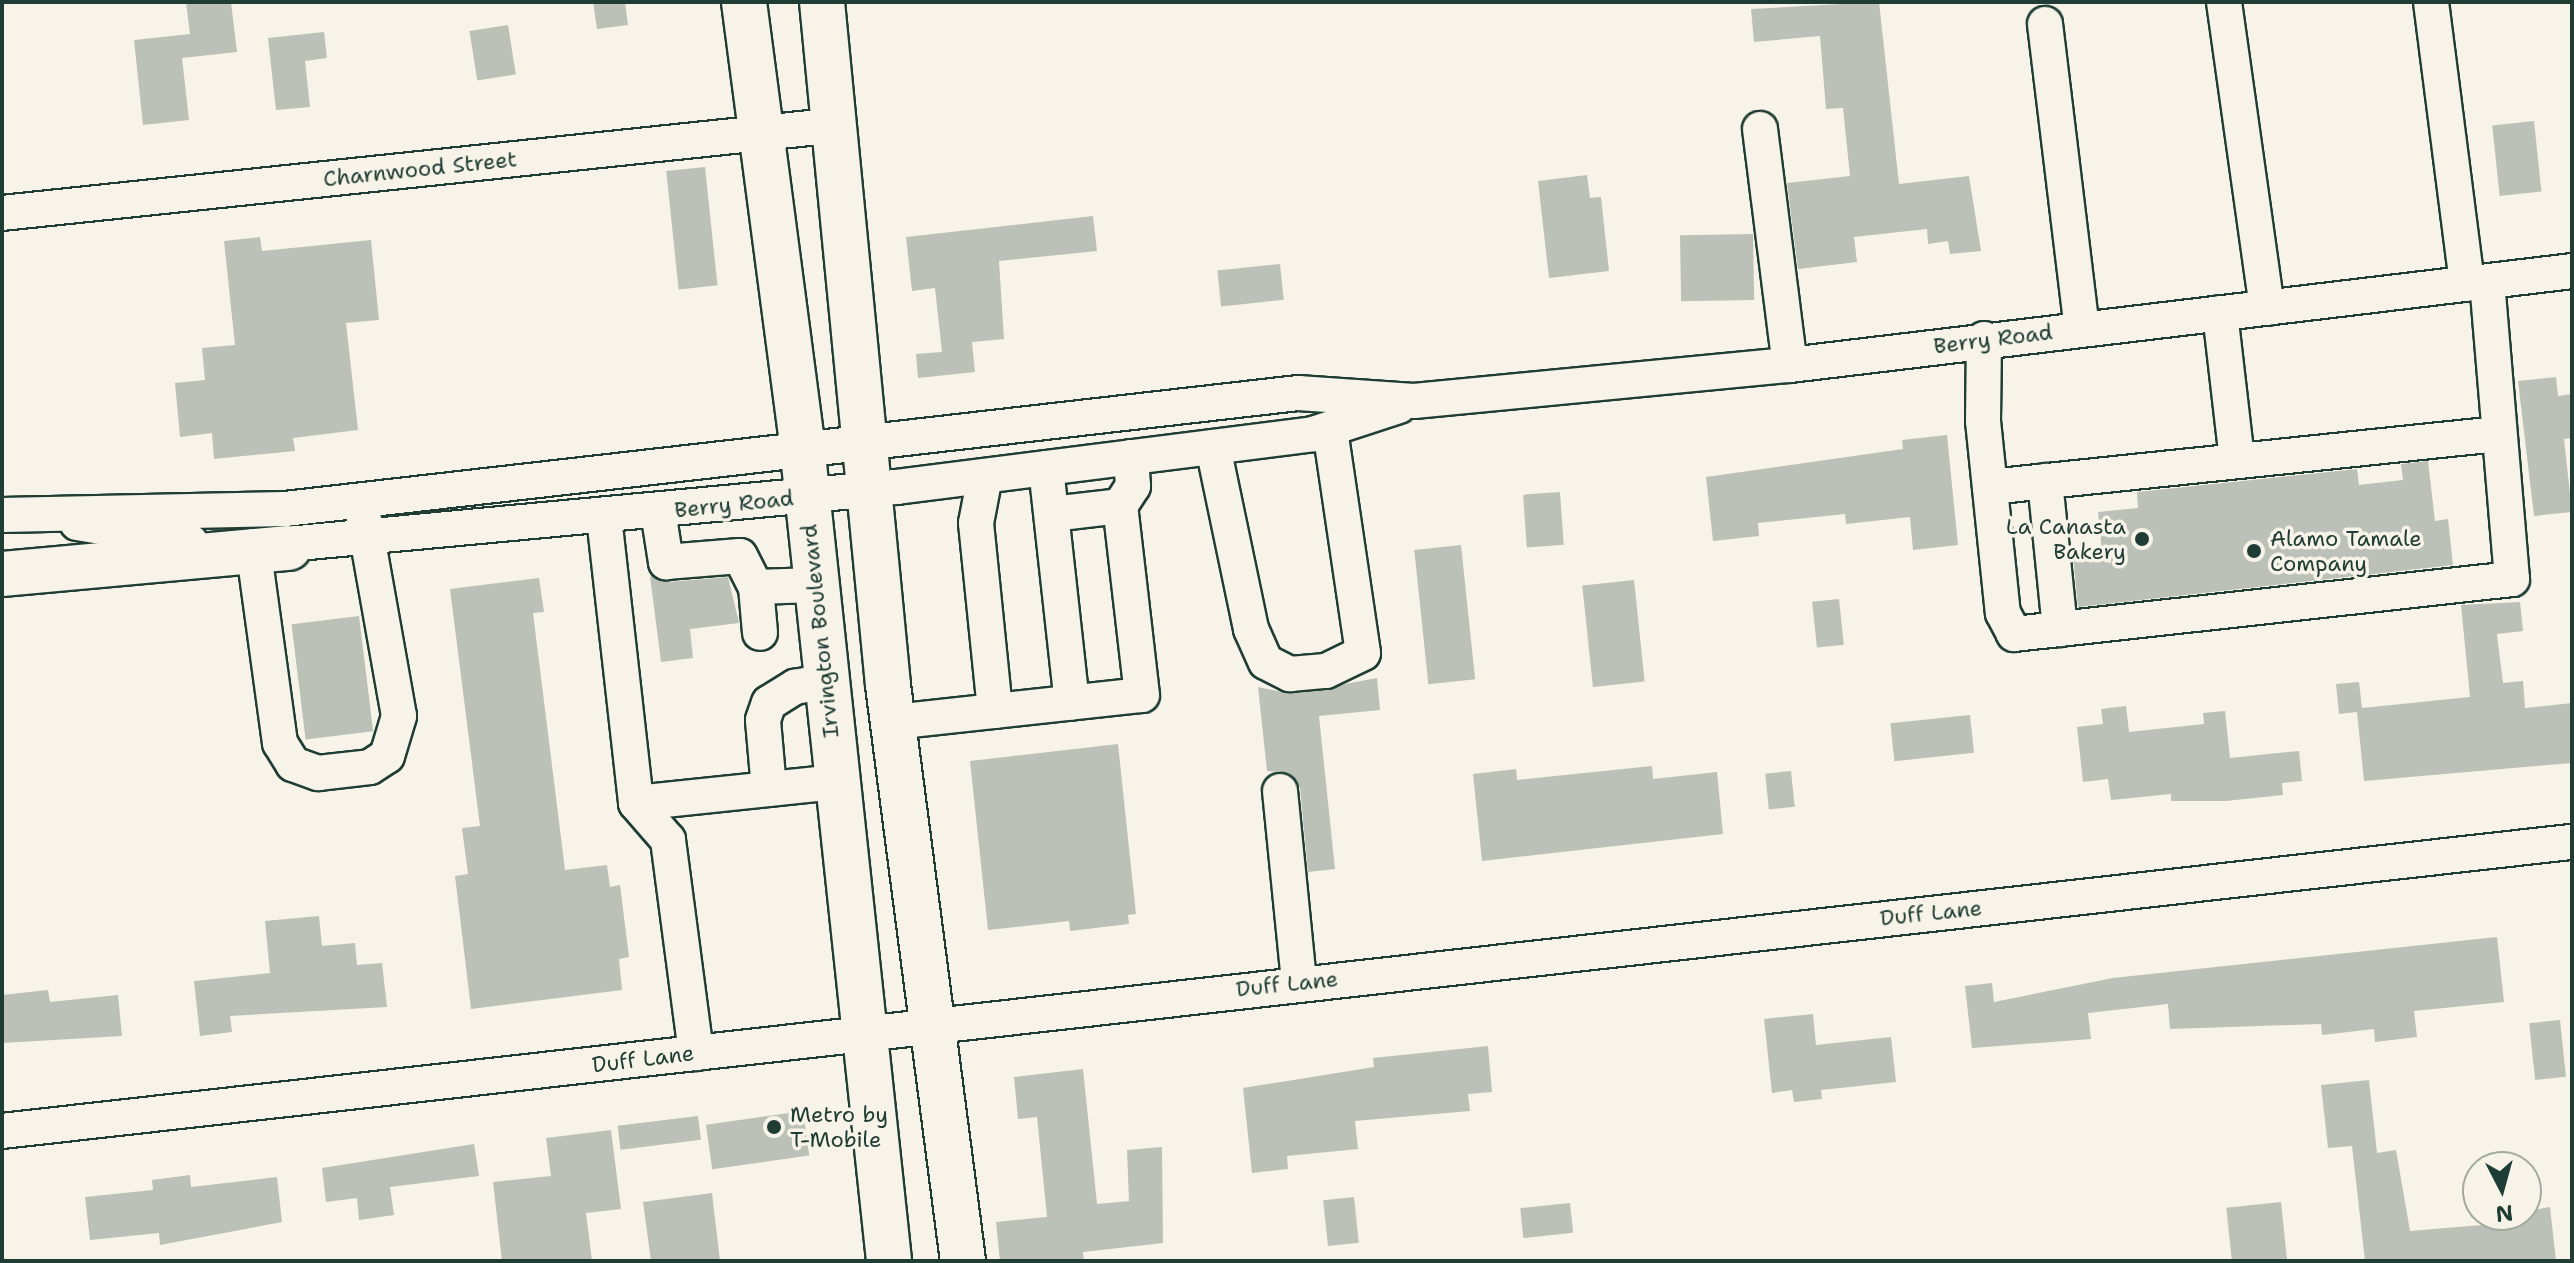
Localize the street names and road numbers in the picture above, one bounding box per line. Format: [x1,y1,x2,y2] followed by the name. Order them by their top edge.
[322,146,518,192] street label: Charnwood Street
[1932,319,2054,359] street label: Berry Road
[673,485,795,523] street label: Berry Road
[796,523,844,739] street label: Irvington Boulevard
[1879,895,1983,931] street label: Duff Lane
[1235,966,1339,1002] street label: Duff Lane
[590,1040,696,1078] street label: Duff Lane

